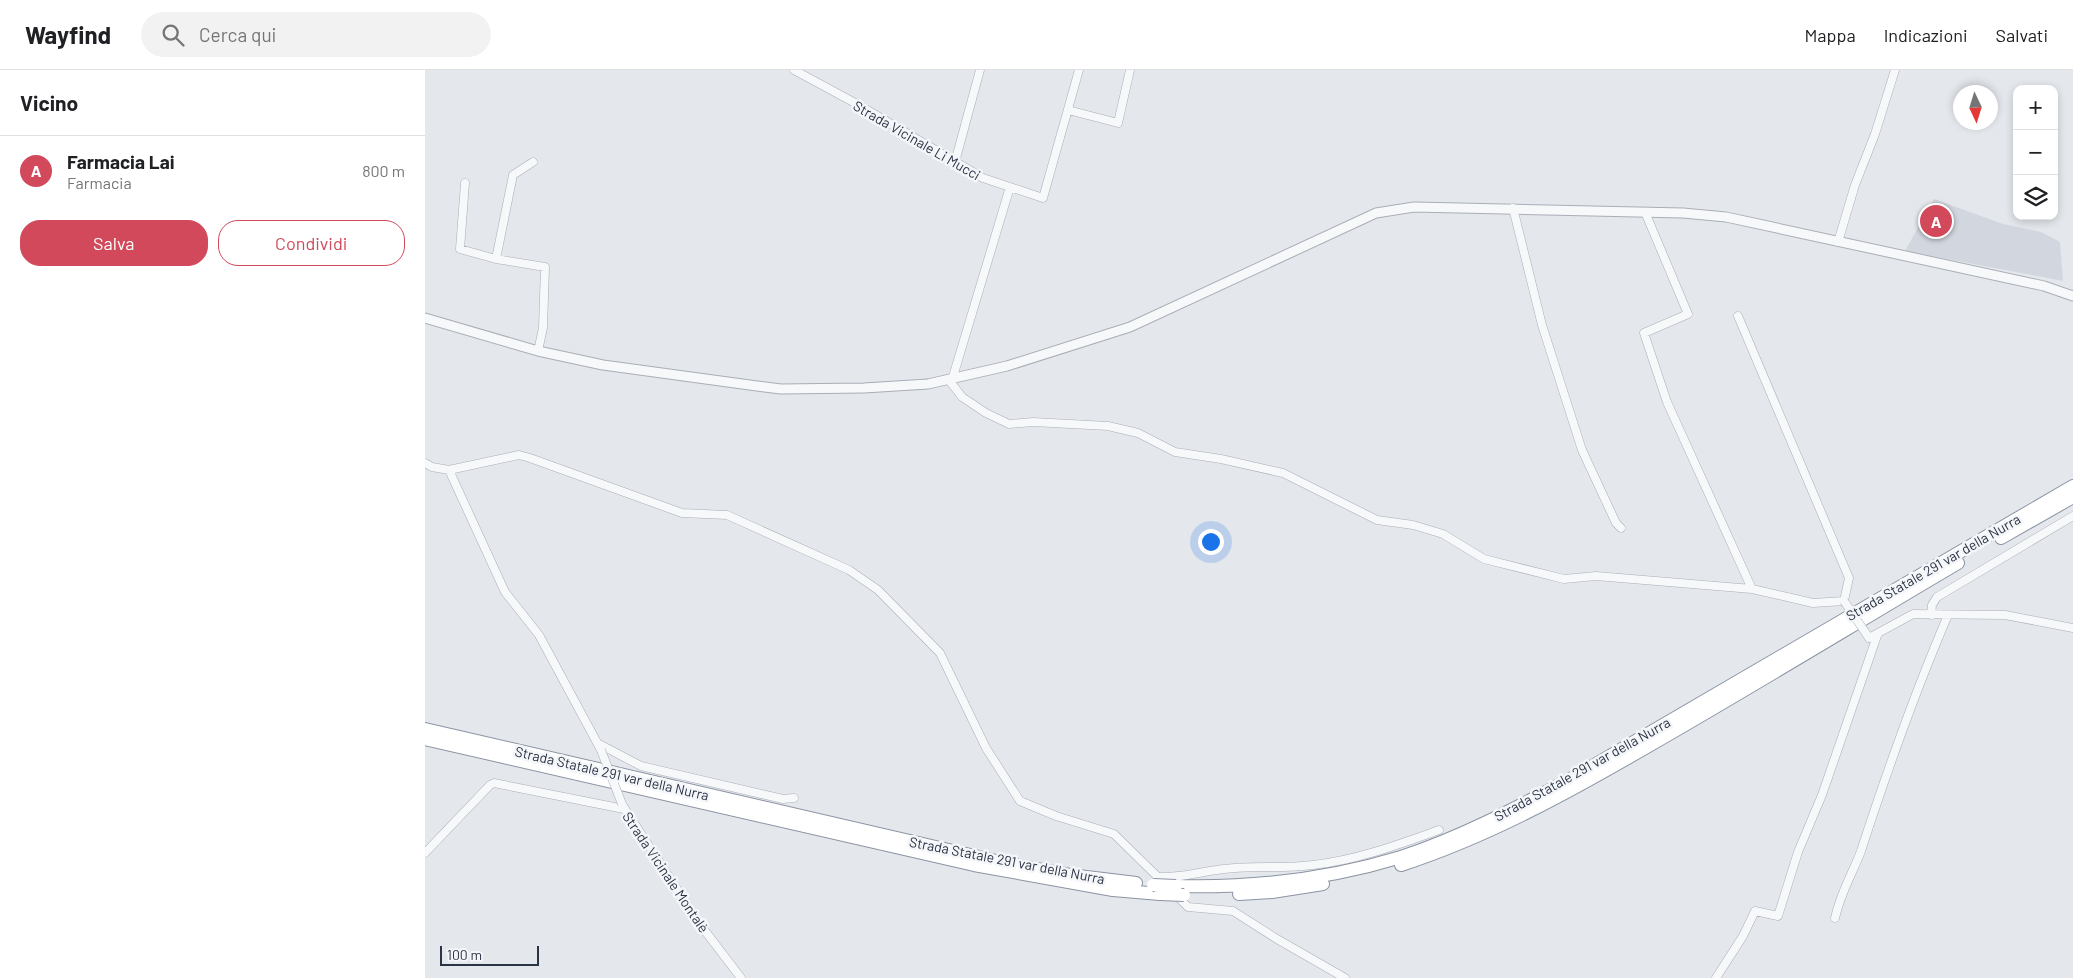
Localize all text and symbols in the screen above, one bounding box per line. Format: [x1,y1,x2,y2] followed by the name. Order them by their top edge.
[141,12,491,57] search box
[25,20,111,49] text: Wayfind
[159,21,187,49] icon: search
[199,23,276,46] text: Cerca qui
[1805,24,1856,46] text: Mappa
[1884,24,1968,46] text: Indicazioni
[1996,24,2048,46] text: Salvati
[1953,85,1998,130] north arrow
[2013,85,2058,220] map controls
[2013,85,2058,130] button: +
[20,90,78,115] text: Vicino
[850,97,984,183] street label: Strada Vicinale Li Mucci
[2013,130,2058,175] button: −
[67,150,175,173] text: Farmacia Lai
[31,161,41,180] text: A
[362,161,405,180] text: 800 m
[67,173,132,192] text: Farmacia
[2013,175,2058,220] button: layers
[1920,202,1952,240] pin: A
[20,220,208,266] button: Salva
[218,220,405,266] button: Condividi
[1843,510,2023,624] street label: Strada Statale 291 var della Nurra
[1198,529,1224,555] your location
[1491,713,1673,825] street label: Strada Statale 291 var della Nurra
[513,742,711,804] street label: Strada Statale 291 var della Nurra
[619,808,713,936] street label: Strada Vicinale Montalè
[908,833,1106,887] street label: Strada Statale 291 var della Nurra
[440,943,539,966] scale bar
[447,946,482,963] text: 100 m

